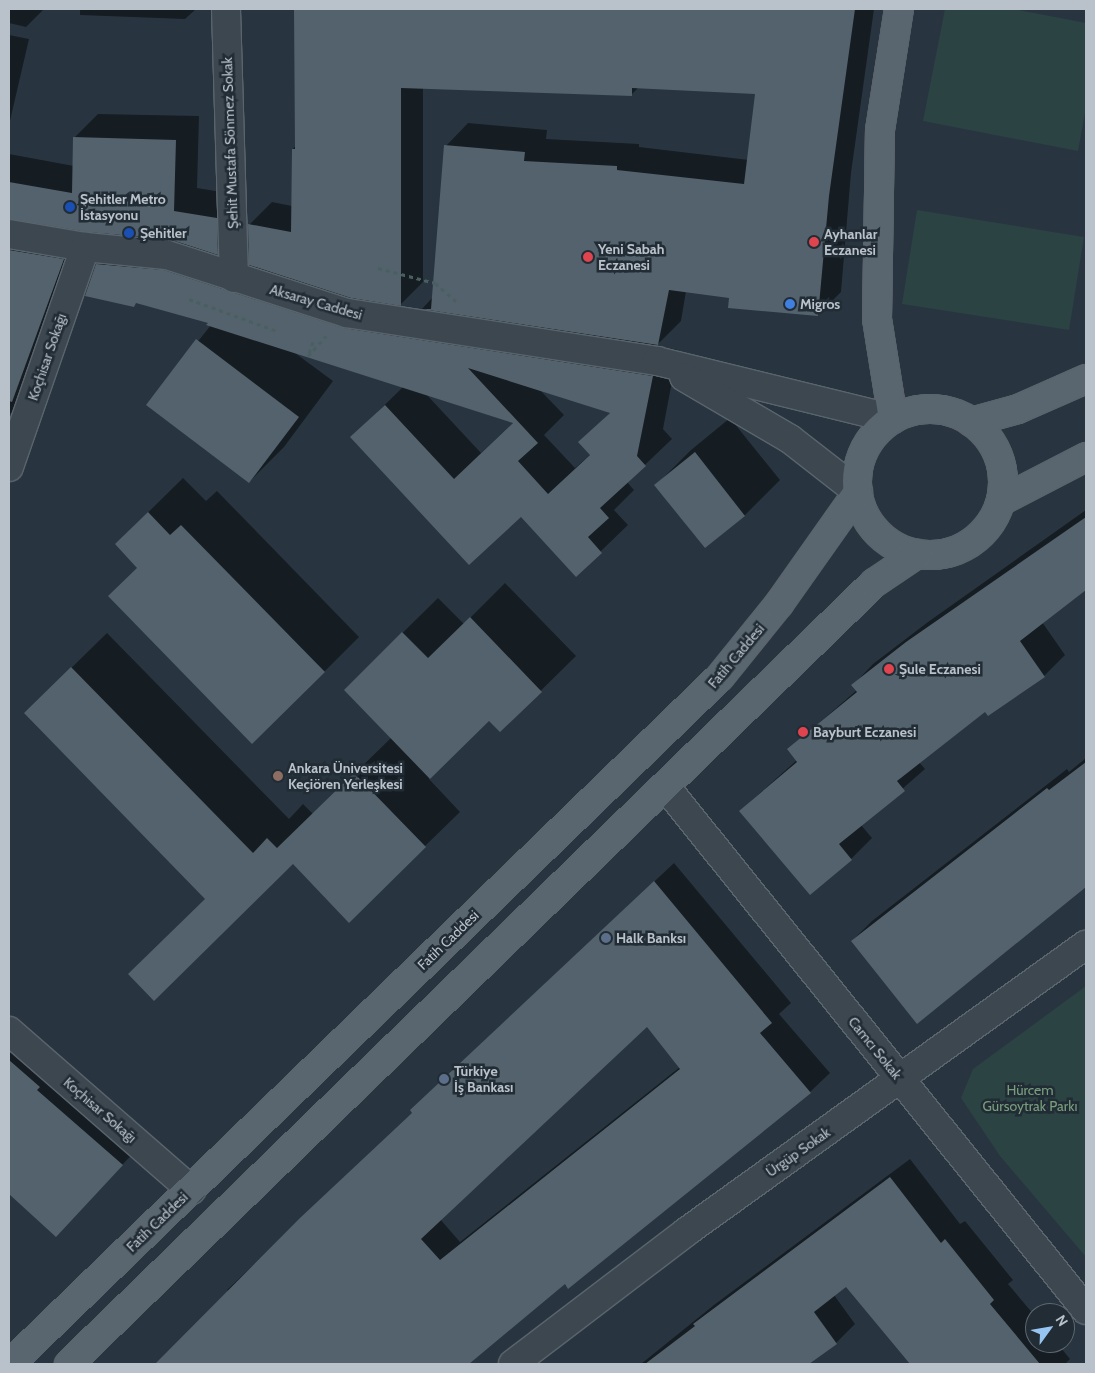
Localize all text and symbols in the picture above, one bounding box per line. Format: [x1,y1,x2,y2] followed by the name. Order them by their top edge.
[219,57,241,229] street label: Şehit Mustafa Sönmez Sokak
[80,191,166,223] place label: Şehitler Metro İstasyonu
[64,201,76,213] marker: Şehitler Metro İstasyonu
[140,225,187,241] place label: Şehitler
[122,226,136,240] marker: Şehitler
[824,226,877,258] place label: Ayhanlar Eczanesi
[808,236,820,248] marker: Ayhanlar Eczanesi
[598,241,665,274] place label: Yeni Sabah Eczanesi
[582,251,594,263] marker: Yeni Sabah Eczanesi
[268,281,364,323] street label: Aksaray Caddesi
[800,296,840,312] place label: Migros
[784,298,796,310] marker: Migros
[24,311,70,403] street label: Koçhisar Sokağı
[704,621,768,691] street label: Fatih Caddesi
[899,661,981,677] place label: Şule Eczanesi
[883,663,895,675] marker: Şule Eczanesi
[813,724,916,740] place label: Bayburt Eczanesi
[797,726,809,738] marker: Bayburt Eczanesi
[288,760,403,792] place label: Ankara Üniversitesi Keçiören Yerleşkesi
[272,770,284,782] marker: Ankara Üniversitesi Keçiören Yerleşkesi
[414,907,482,973] street label: Fatih Caddesi
[616,930,686,946] place label: Halk Banksı
[600,932,612,944] marker: Halk Banksı
[845,1014,905,1082] street label: Camcı Sokak
[454,1063,513,1096] place label: Türkiye İş Bankası
[438,1073,450,1085] marker: Türkiye İş Bankası
[60,1074,140,1146] street label: Koçhisar Sokağı
[983,1082,1077,1114] park label: Hürcem Gürsoytrak Parkı
[763,1124,833,1180] street label: Ürgüp Sokak
[123,1189,191,1255] street label: Fatih Caddesi
[1025,1303,1075,1353] north arrow
[1052,1312,1072,1330] text: N

